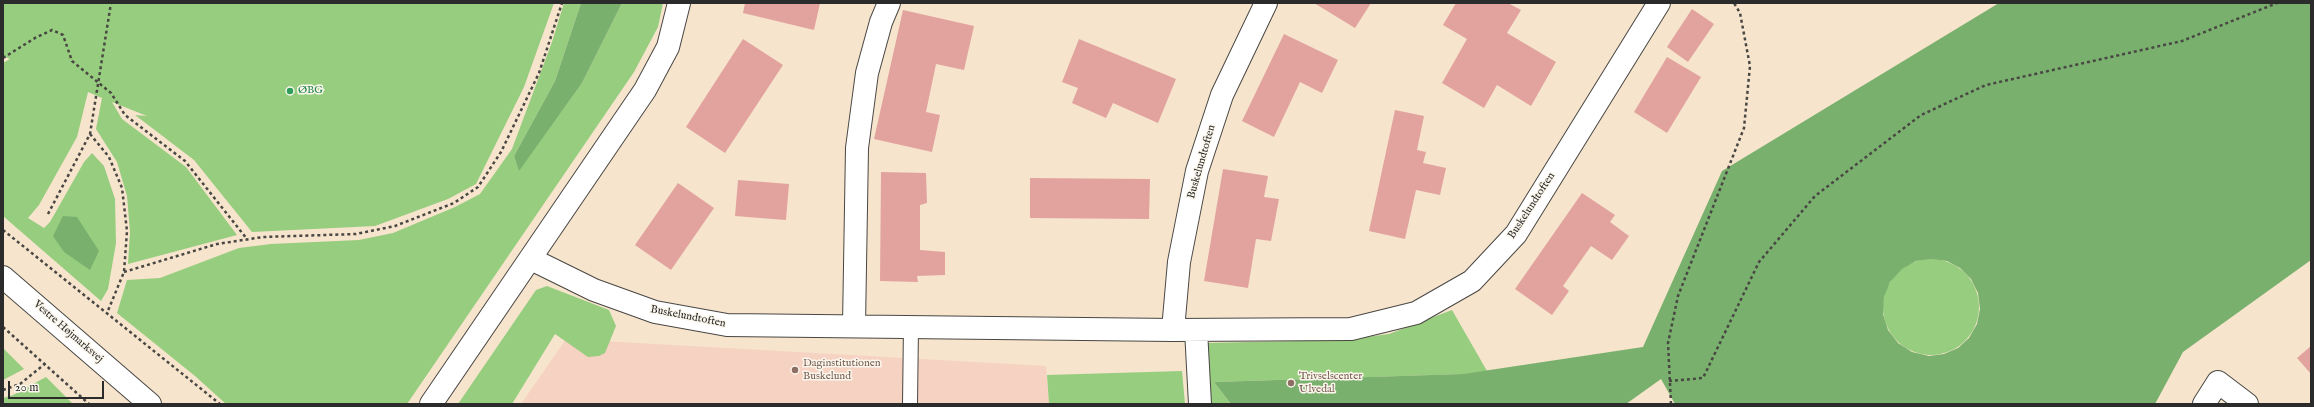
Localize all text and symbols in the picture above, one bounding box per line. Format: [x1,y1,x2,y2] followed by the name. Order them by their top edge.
[298,84,323,98] place label: ØBG
[285,86,295,96] marker: ØBG
[1185,123,1219,201] street label: Buskelundtoften
[1506,170,1558,242] street label: Buskelundtoften
[30,298,106,366] street label: Vestre Højmarksvej
[649,303,727,331] street label: Buskelundtoften
[803,357,881,383] place label: Daginstitutionen Buskelund
[790,365,800,375] marker: Daginstitutionen Buskelund
[1299,370,1362,396] place label: Trivselscenter Ulvedal
[10,373,106,399] scale bar
[1286,378,1296,388] marker: Trivselscenter Ulvedal
[15,380,38,395] text: 20 m

